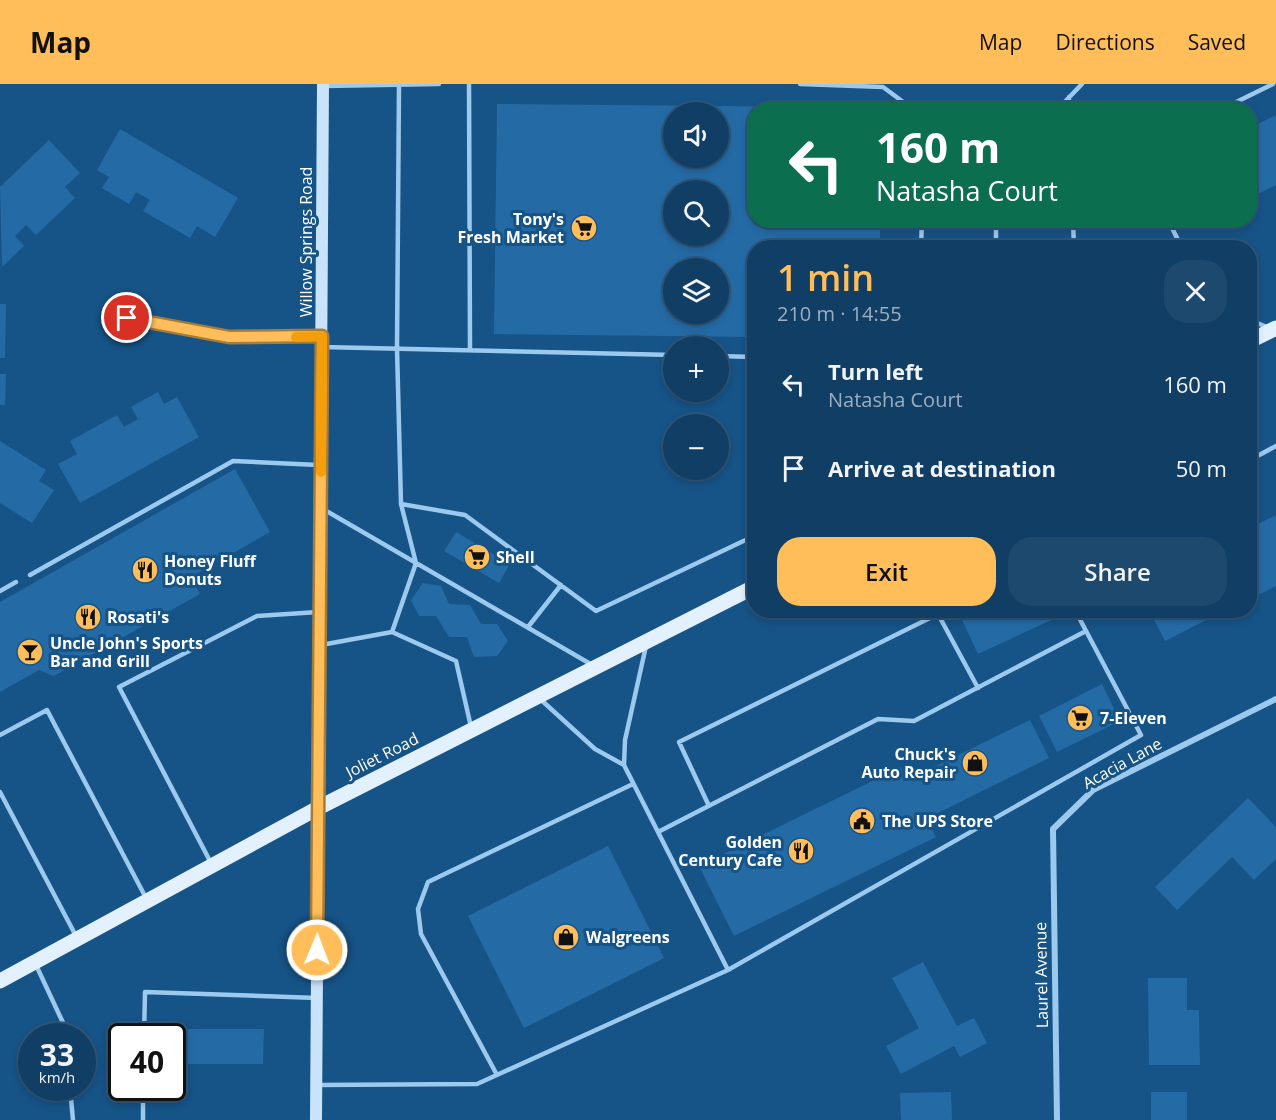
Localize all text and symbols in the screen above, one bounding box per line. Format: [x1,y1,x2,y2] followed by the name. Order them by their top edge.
[30,23,91,61] text: Map
[979,28,1022,56] text: Map
[1055,28,1155,56] text: Directions
[1188,28,1246,56] text: Saved
[663,102,729,480] map controls
[663,102,729,168] button: sound
[876,118,1000,175] text: 160 m
[777,126,855,204] icon: left
[295,167,317,317] street label: Willow Springs Road
[876,172,1058,209] text: Natasha Court
[663,180,729,246] button: search
[458,208,564,248] place label: Tony's Fresh Market
[569,213,599,243] supermarket icon: Tony's Fresh Market
[777,253,874,302] text: 1 min
[663,258,729,324] button: layers
[1164,260,1227,323] button: close
[101,292,152,343] pin
[777,300,902,327] text: 210 m · 14:55
[110,301,143,334] icon: arrive
[663,336,729,402] button: +
[828,356,923,386] text: Turn left
[777,368,810,401] icon: left
[1163,369,1227,399] text: 160 m
[828,386,963,413] text: Natasha Court
[663,414,729,480] button: −
[777,452,810,485] icon: arrive
[828,453,1056,483] text: Arrive at destination
[1176,453,1227,483] text: 50 m
[777,537,996,606] button: Exit
[1008,537,1227,606] button: Share
[462,542,492,572] supermarket icon: Shell
[496,546,535,568] place label: Shell
[164,550,258,590] place label: Honey Fluff Donuts
[130,555,160,585] restaurant icon: Honey Fluff Donuts
[73,602,103,632] restaurant icon: Rosati's
[107,606,169,628] place label: Rosati's
[50,632,203,672] place label: Uncle John's Sports Bar and Grill
[15,637,45,667] bar icon: Uncle John's Sports Bar and Grill
[1065,703,1095,733] supermarket icon: 7-Eleven
[1100,707,1167,729] place label: 7-Eleven
[340,727,422,784] street label: Joliet Road
[1078,732,1166,794] street label: Acacia Lane
[861,743,956,783] place label: Chuck's Auto Repair
[960,748,990,778] shop icon: Chuck's Auto Repair
[847,806,877,836] public building icon: The UPS Store
[882,810,993,832] place label: The UPS Store
[678,831,782,871] place label: Golden Century Cafe
[786,836,816,866] restaurant icon: Golden Century Cafe
[285,918,349,982] position arrow
[551,922,581,952] shop icon: Walgreens
[1029,922,1053,1028] street label: Laurel Avenue
[586,926,670,948] place label: Walgreens
[108,1023,186,1101] speed limit sign: 40
[40,1034,74,1075] text: 33
[39,1067,75,1087] text: km/h

